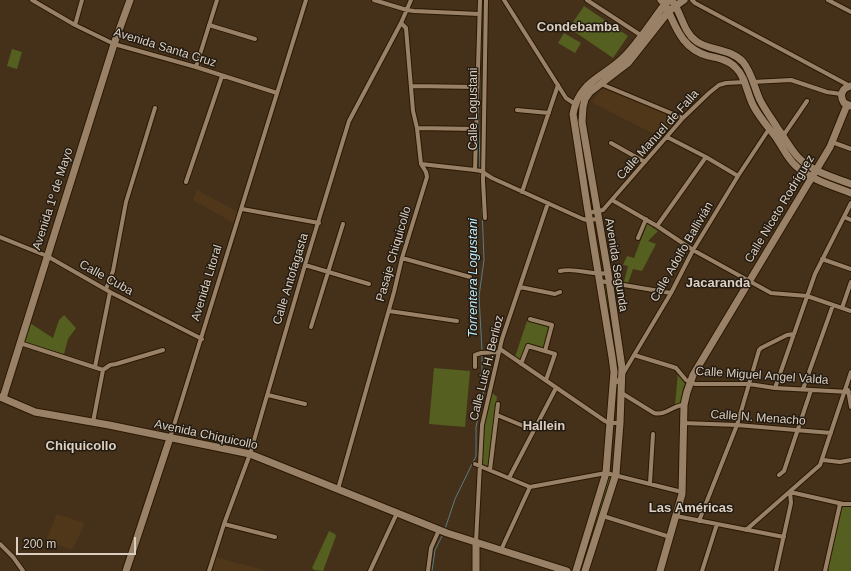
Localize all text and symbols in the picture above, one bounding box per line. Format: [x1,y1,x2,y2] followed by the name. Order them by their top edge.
[537,19,619,35] district label: Condebamba
[112,26,218,70] street label: Avenida Santa Cruz
[467,68,481,150] street label: Calle Logustani
[614,87,702,183] street label: Calle Manuel de Falla
[30,146,76,252] street label: Avenida 1º de Mayo
[742,152,818,266] street label: Calle Niceto Rodríguez
[648,200,716,304] street label: Calle Adolfo Ballivián
[373,205,415,303] street label: Pasaje Chiquicollo
[601,217,631,313] street label: Avenida Segunda
[465,218,481,338] water label: Torrentera Logustani
[270,232,312,326] street label: Calle Antofagasta
[189,243,225,323] street label: Avenida Litoral
[77,257,135,299] street label: Calle Cuba
[686,275,750,291] district label: Jacaranda
[467,314,507,422] street label: Calle Luis H. Berlioz
[695,364,829,388] street label: Calle Miguel Angel Valda
[710,407,806,429] street label: Calle N. Menacho
[153,417,259,453] street label: Avenida Chiquicollo
[523,418,565,434] district label: Hallein
[46,438,116,454] district label: Chiquicollo
[649,500,733,516] district label: Las Américas
[18,529,138,555] scale bar
[23,537,56,551] text: 200 m

